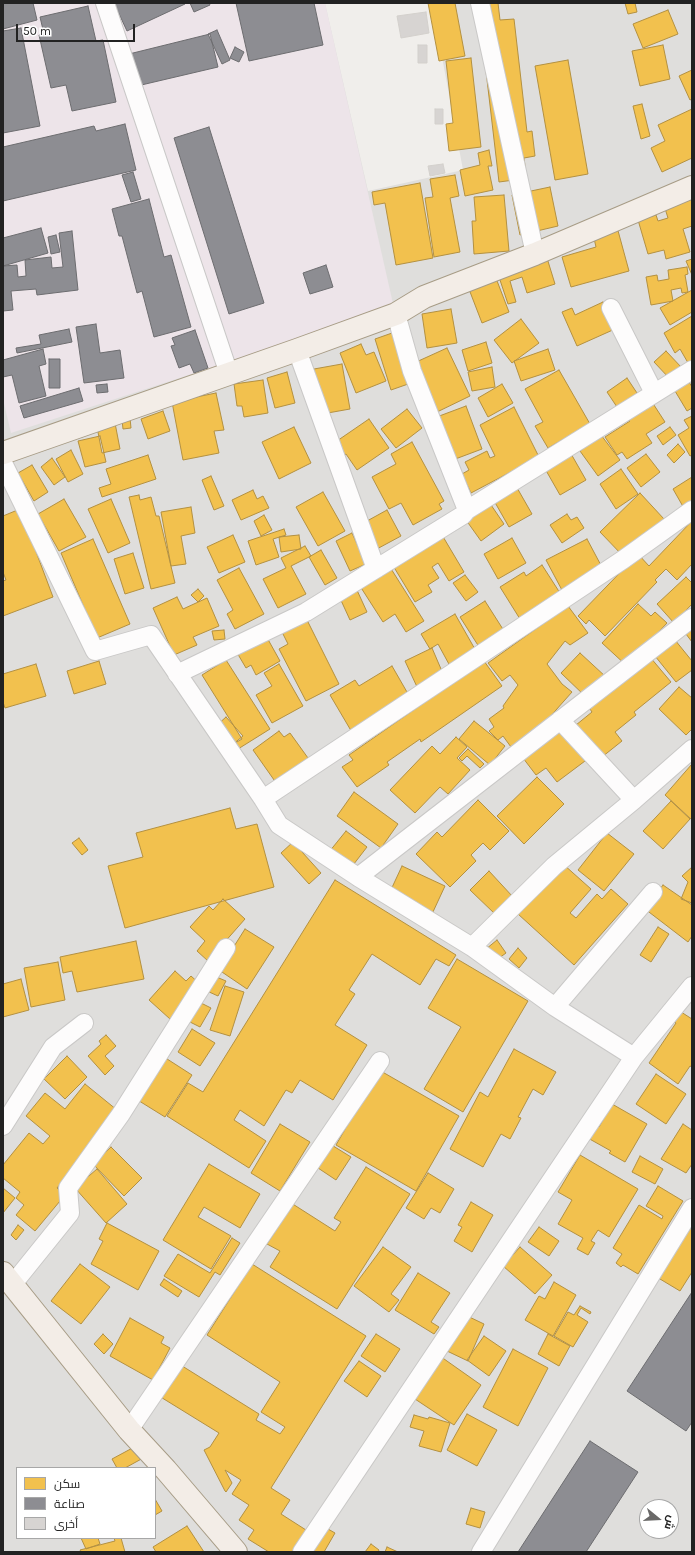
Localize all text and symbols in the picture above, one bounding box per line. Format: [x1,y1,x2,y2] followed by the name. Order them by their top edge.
[18,16,137,42] scale bar
[23,24,51,38] text: 50 m
[16,1467,156,1539] legend
[54,1477,80,1491] text: سكن
[54,1497,85,1511] text: صناعة
[639,1499,679,1539] north arrow
[662,1514,678,1531] text: ش
[54,1517,78,1531] text: أخرى

